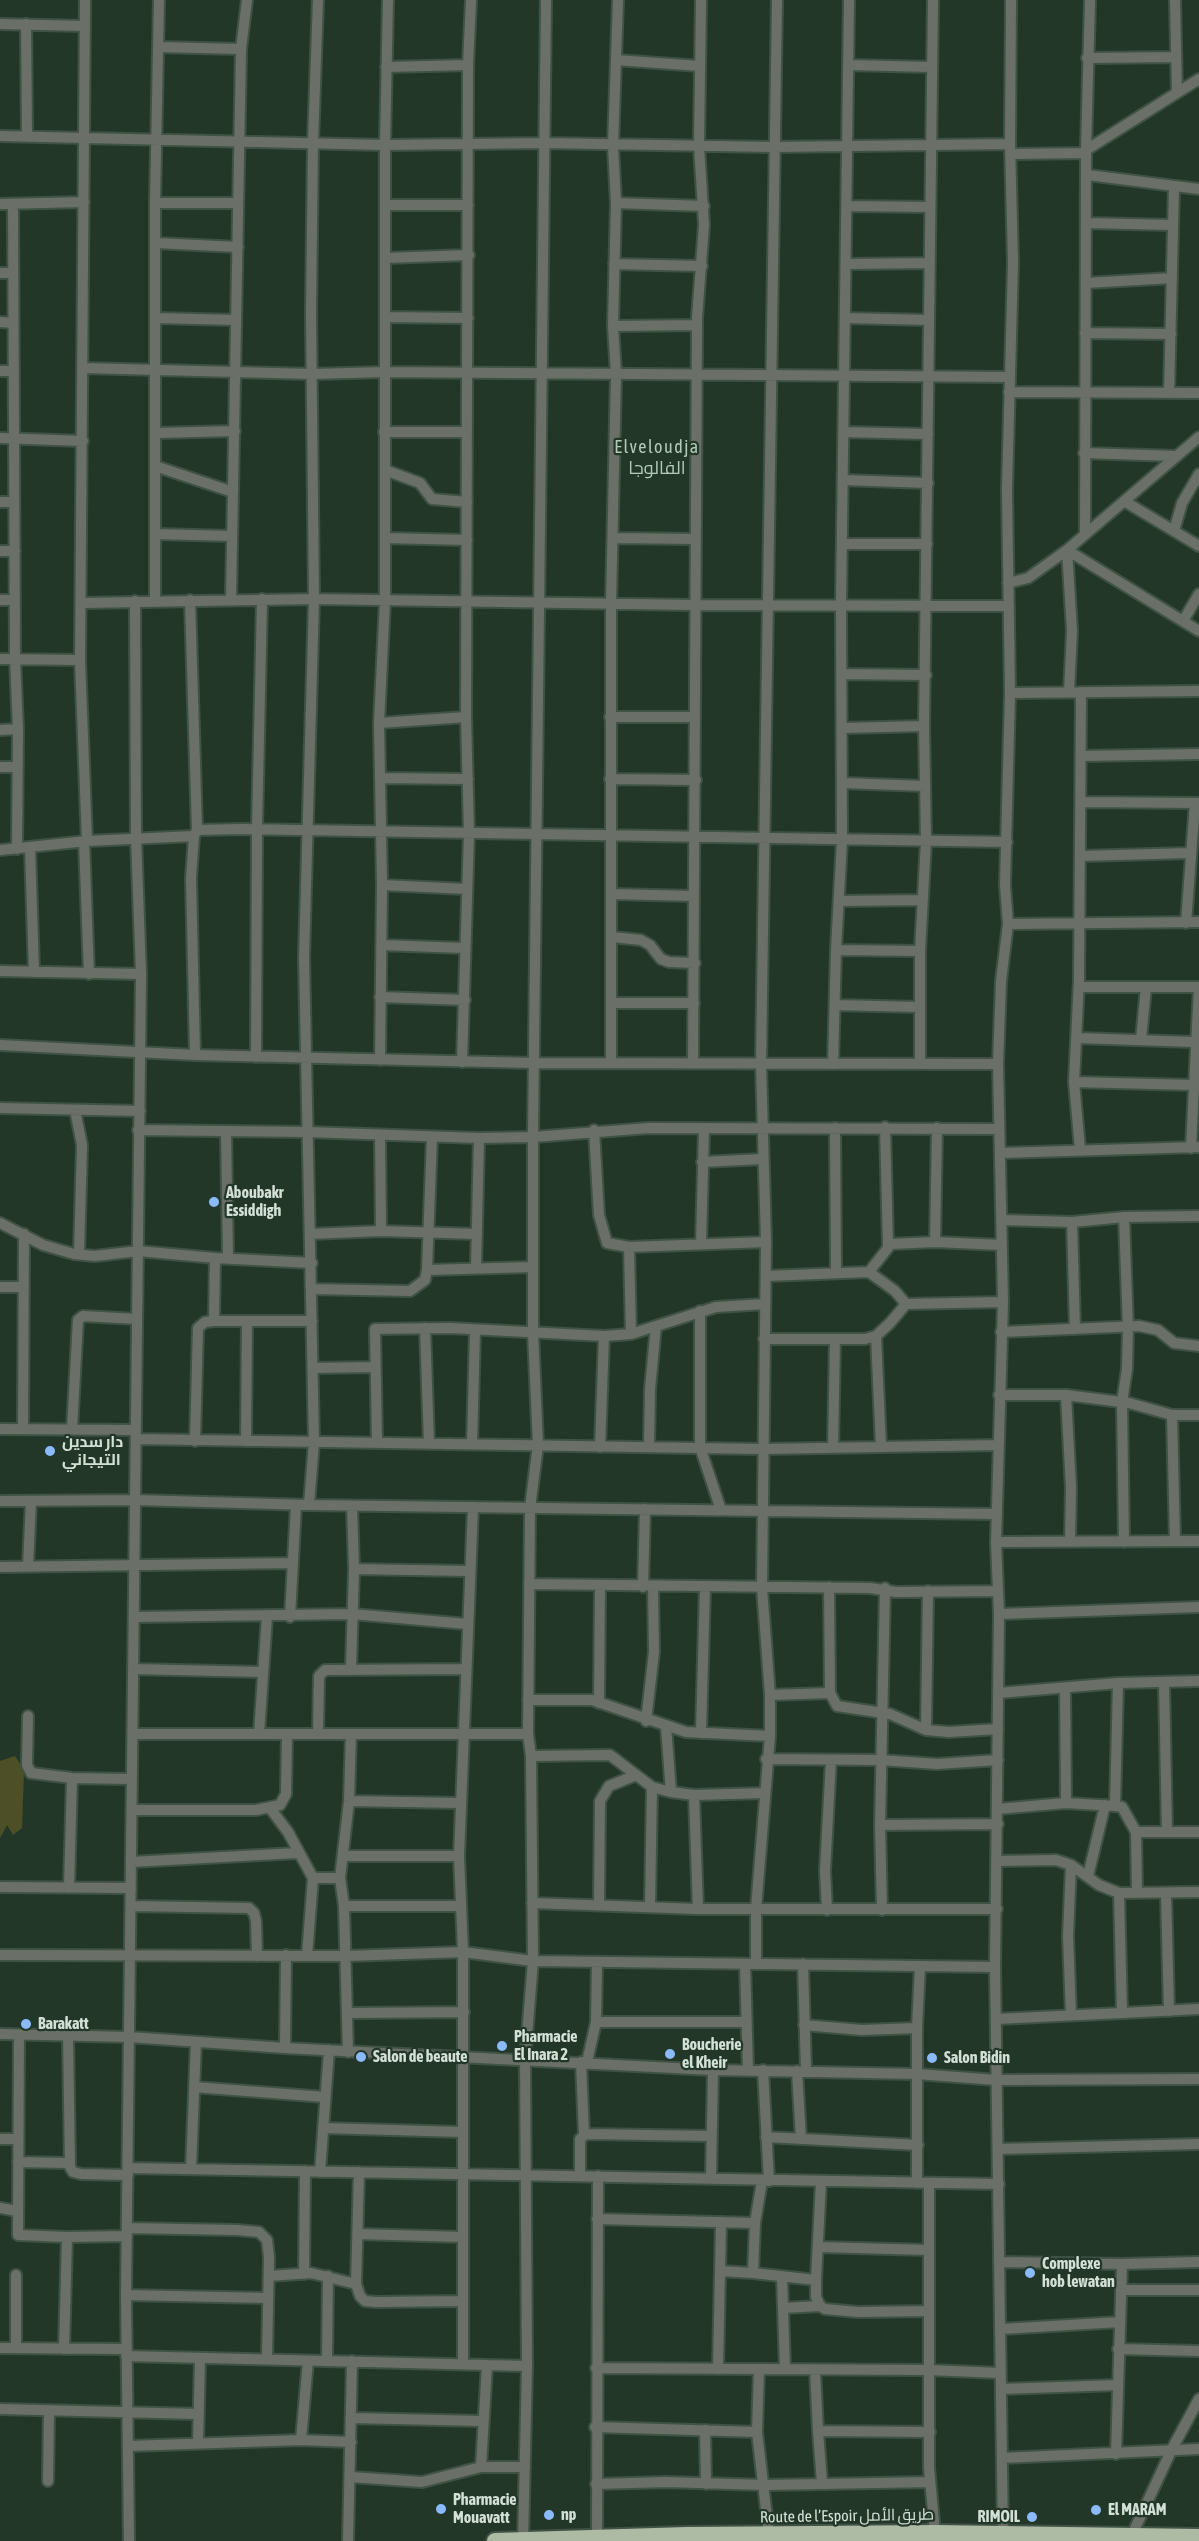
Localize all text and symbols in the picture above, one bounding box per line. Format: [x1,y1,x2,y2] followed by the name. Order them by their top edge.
[614,436,700,478] district label: Elveloudja الفالوجا
[226,1183,283,1221] place label: Aboubakr Essiddigh
[207,1195,221,1209] marker: Aboubakr Essiddigh
[62,1432,123,1470] place label: دار سدين التيجاني
[43,1444,57,1458] marker: دار سدين التيجاني
[38,2014,89,2034] place label: Barakatt
[19,2017,33,2031] marker: Barakatt
[514,2027,578,2065] place label: Pharmacie El Inara 2
[682,2035,741,2073] place label: Boucherie el Kheir
[495,2039,509,2053] marker: Pharmacie El Inara 2
[373,2047,467,2067] place label: Salon de beaute
[663,2047,677,2061] marker: Boucherie el Kheir
[944,2048,1010,2068] place label: Salon Bidin
[354,2050,368,2064] marker: Salon de beaute
[925,2051,939,2065] marker: Salon Bidin
[1042,2254,1115,2292] place label: Complexe hob lewatan
[1023,2266,1037,2280] marker: Complexe hob lewatan
[453,2490,517,2528] place label: Pharmacie Mouavatt
[1108,2500,1166,2520] place label: El MARAM
[434,2502,448,2516] marker: Pharmacie Mouavatt
[1089,2503,1103,2517] marker: El MARAM
[561,2505,576,2525] place label: np
[760,2505,934,2527] street label: Route de l’Espoir طريق الأمل
[978,2507,1020,2527] place label: RIMOIL
[542,2508,556,2522] marker: np
[1025,2510,1039,2524] marker: RIMOIL

